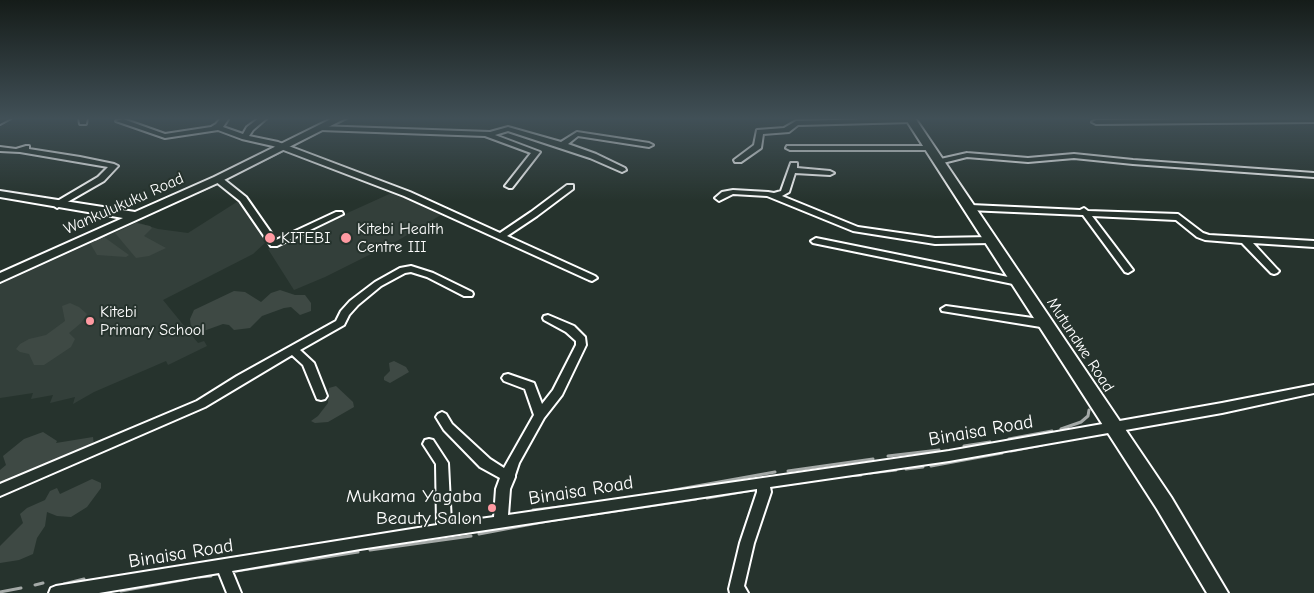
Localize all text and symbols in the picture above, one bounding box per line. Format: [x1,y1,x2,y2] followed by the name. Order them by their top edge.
[61,169,187,239] street label: Wankulukuku Road
[357,219,444,257] place label: Kitebi Health Centre III
[281,228,330,248] place label: KITEBI
[263,231,277,245] marker: KITEBI
[339,231,353,245] marker: Kitebi Health Centre III
[1042,294,1118,396] street label: Mutundwe Road
[100,302,205,340] place label: Kitebi Primary School
[84,315,96,327] marker: Kitebi Primary School
[927,411,1035,451] street label: Binaisa Road
[527,471,635,511] street label: Binaisa Road
[346,486,482,530] place label: Mukama Yagaba Beauty Salon
[486,502,498,514] marker: Mukama Yagaba Beauty Salon
[127,534,235,574] street label: Binaisa Road

